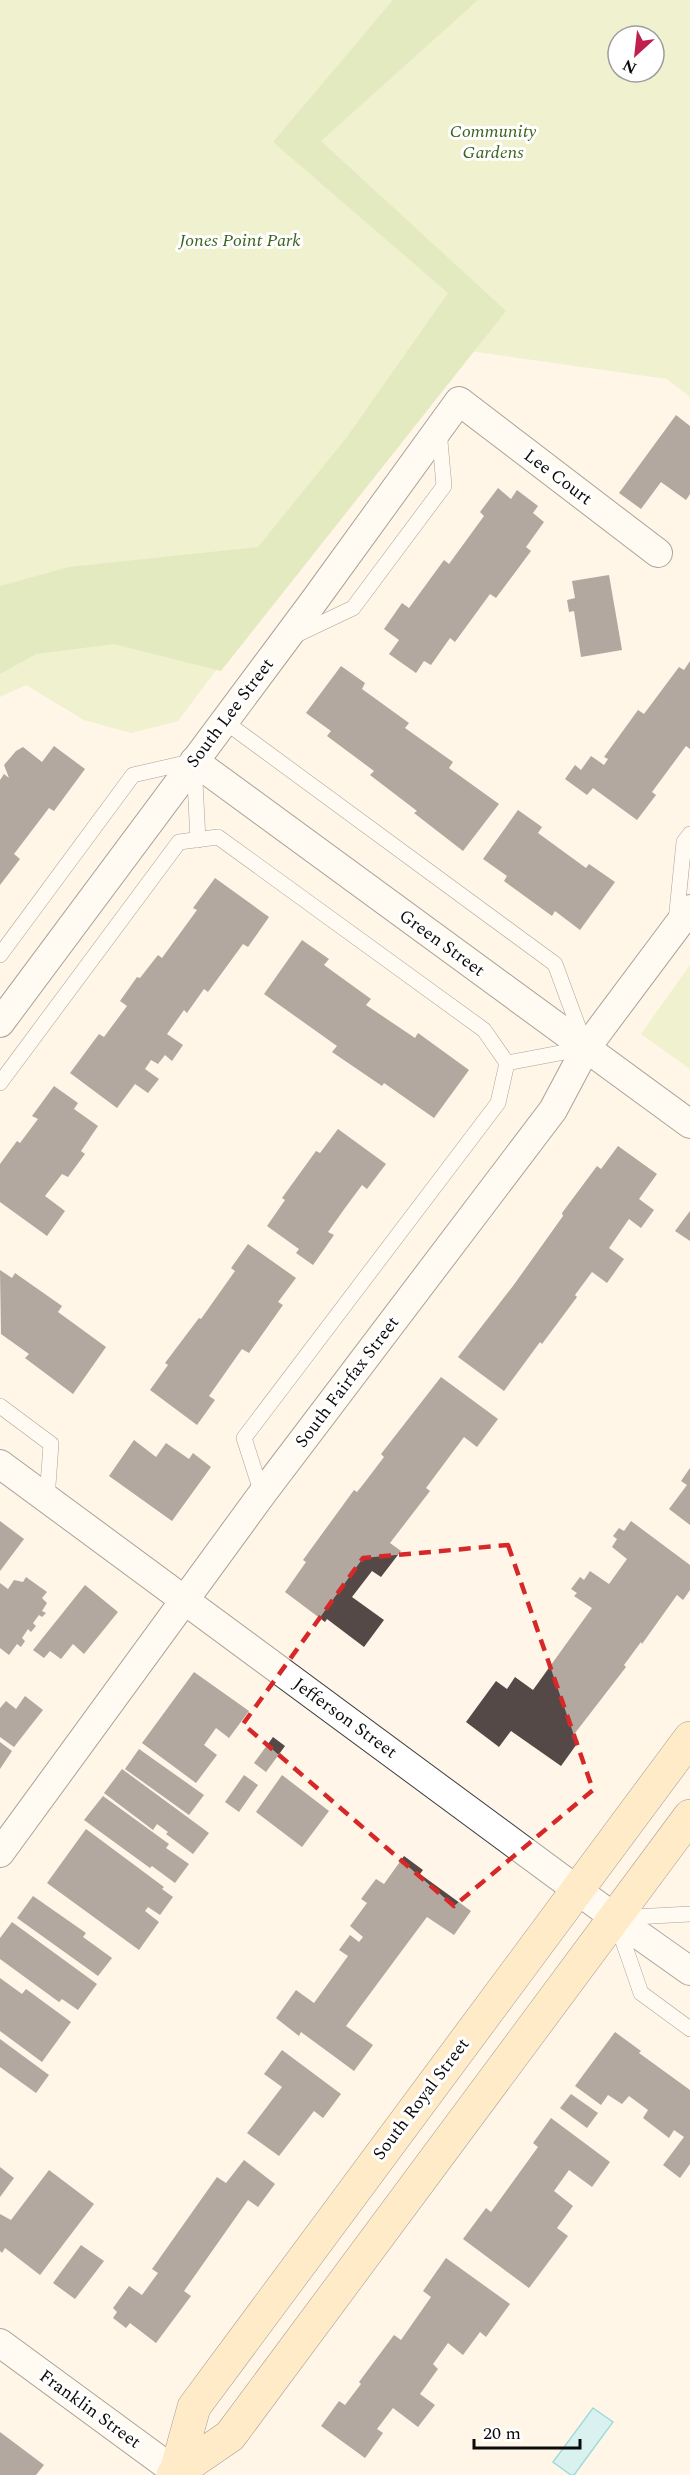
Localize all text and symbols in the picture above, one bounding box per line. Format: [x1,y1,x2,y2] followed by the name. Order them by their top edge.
[606,24,666,84] north arrow
[618,53,641,80] text: N
[450,118,536,166] park label: Community Gardens
[177,227,301,254] park label: Jones Point Park
[518,442,598,512] street label: Lee Court
[180,652,280,774] street label: South Lee Street
[393,903,491,983] street label: Green Street
[288,1310,406,1454] street label: South Fairfax Street
[287,1671,403,1765] street label: Jefferson Street
[366,2032,476,2166] street label: South Royal Street
[33,2363,147,2455] street label: Franklin Street
[474,2412,580,2450] scale bar
[483,2420,521,2447] text: 20 m

